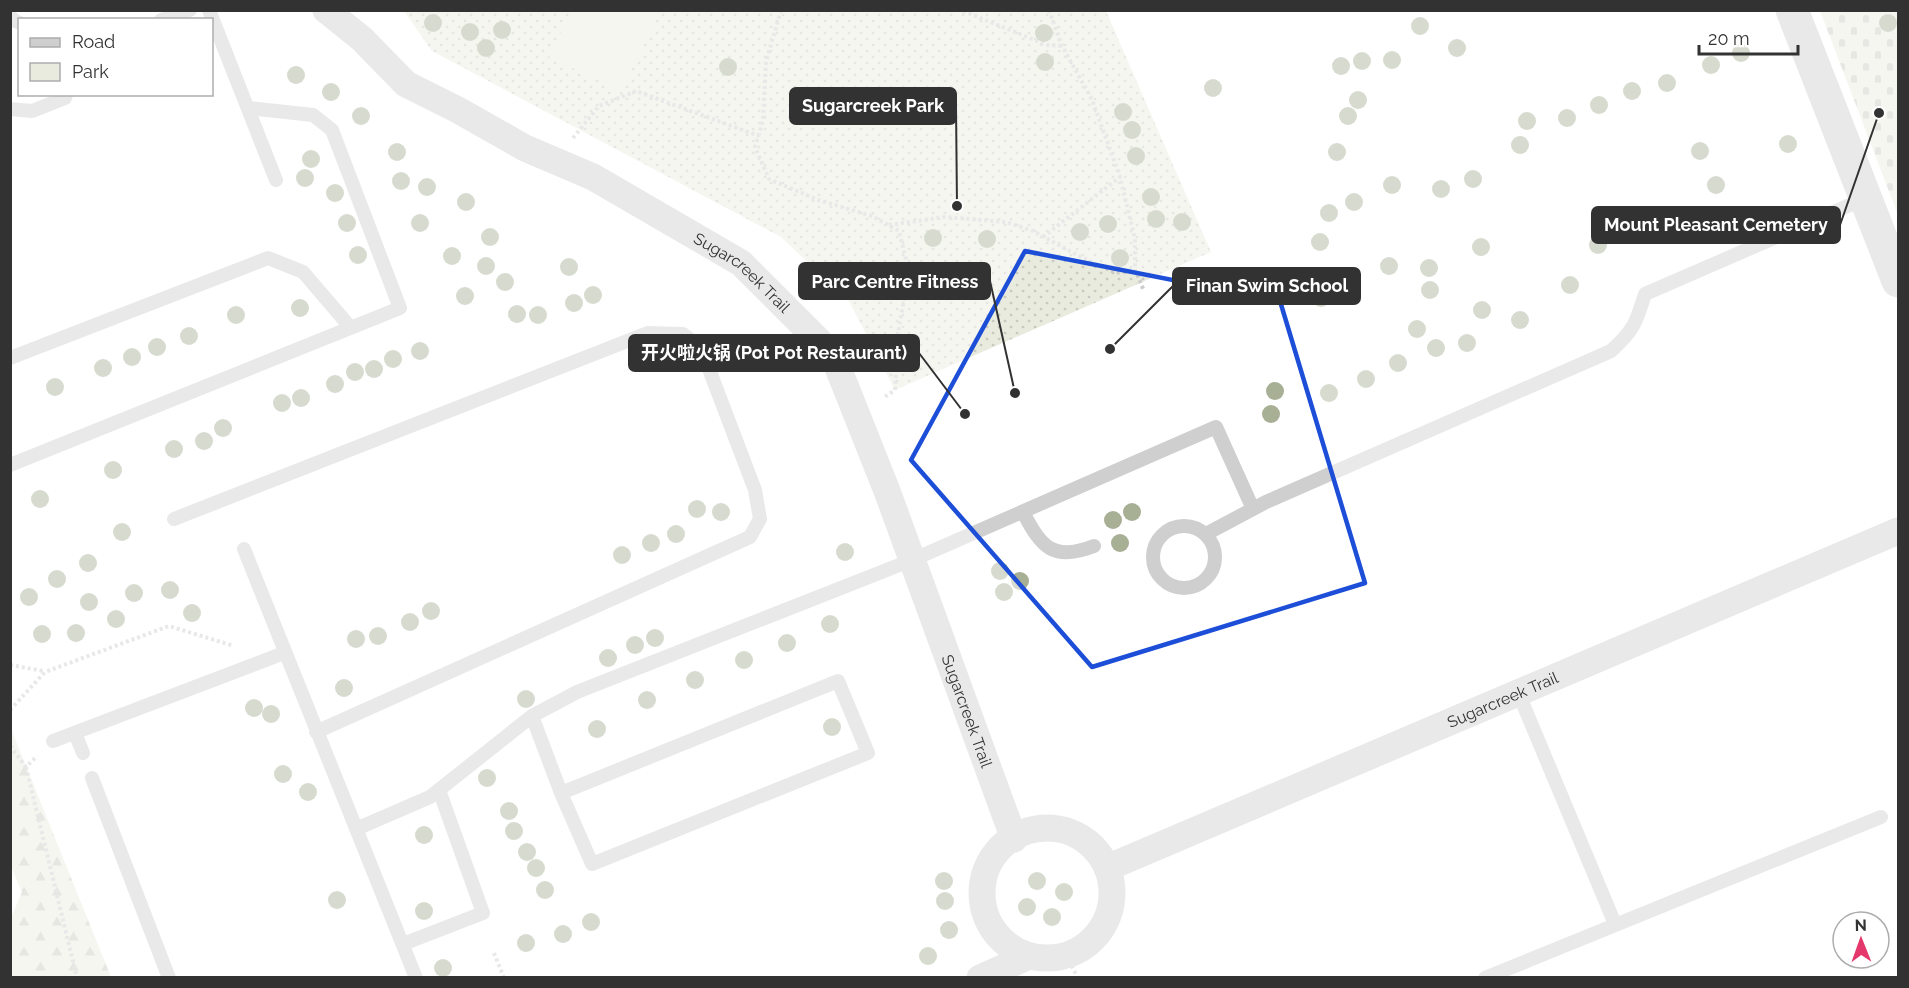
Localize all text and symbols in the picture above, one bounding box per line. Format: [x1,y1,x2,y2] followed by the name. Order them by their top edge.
[18,18,213,96] legend
[1699,18,1798,56] scale bar
[1708,28,1750,49] text: 20 m
[72,31,115,52] text: Road
[72,61,109,82] text: Park
[790,88,956,124] callout: Sugarcreek Park
[802,95,945,116] text: Sugarcreek Park
[1592,207,1840,243] callout: Mount Pleasant Cemetery
[1604,214,1828,235] text: Mount Pleasant Cemetery
[690,229,794,317] street label: Sugarcreek Trail
[799,263,990,299] callout: Parc Centre Fitness
[1173,268,1360,304] callout: Finan Swim School
[812,271,978,292] text: Parc Centre Fitness
[1186,275,1348,296] text: Finan Swim School
[629,335,919,371] callout: 开火啦火锅 (Pot Pot Restaurant)
[641,342,907,363] text: 开火啦火锅 (Pot Pot Restaurant)
[938,652,996,771] street label: Sugarcreek Trail
[1444,668,1562,732] street label: Sugarcreek Trail
[1831,910,1891,970] north arrow
[1854,916,1867,935] text: N

